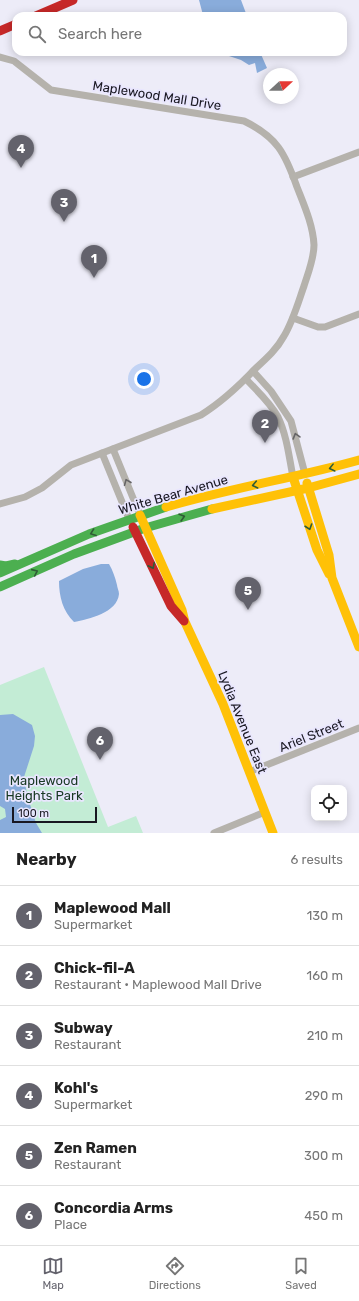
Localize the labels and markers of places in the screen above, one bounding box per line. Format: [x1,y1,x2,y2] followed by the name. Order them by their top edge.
[8,135,34,168] pin: 4
[51,189,77,222] pin: 3
[81,245,107,278] pin: 1
[252,410,278,443] pin: 2
[235,577,261,610] pin: 5
[87,727,113,760] pin: 6

